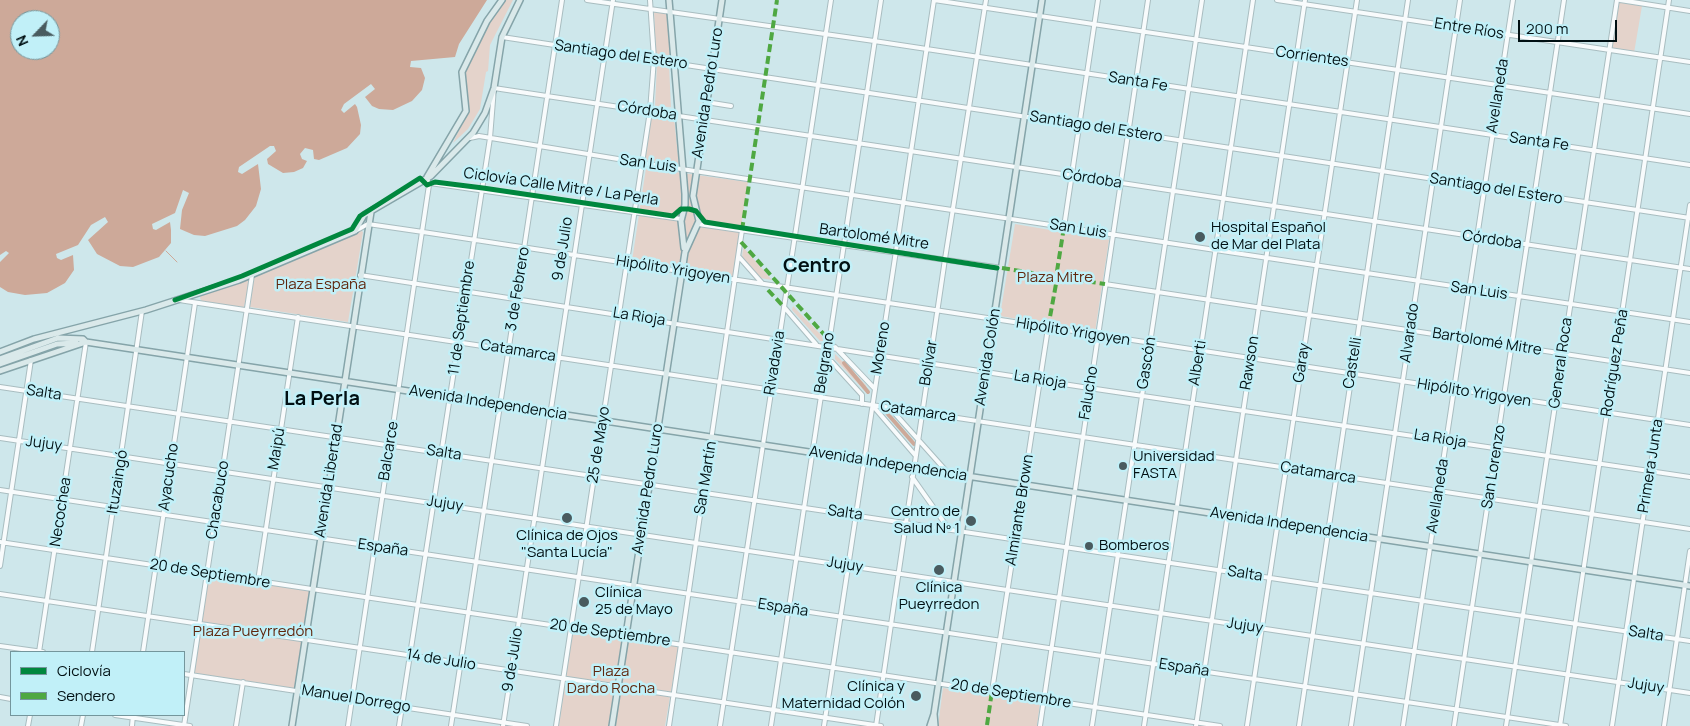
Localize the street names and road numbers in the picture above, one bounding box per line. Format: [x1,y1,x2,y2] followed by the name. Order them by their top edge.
[1433,15,1505,43] street label: Entre Ríos
[689,26,727,160] street label: Avenida Pedro Luro
[553,37,689,73] street label: Santiago del Estero
[1274,43,1350,71] street label: Corrientes
[1483,57,1513,135] street label: Avellaneda
[1107,68,1169,96] street label: Santa Fe
[616,97,678,125] street label: Córdoba
[1028,108,1164,146] street label: Santiago del Estero
[1508,129,1570,155] street label: Santa Fe
[618,151,678,177] street label: San Luis
[462,164,660,210] street label: Ciclovía Calle Mitre / La Perla
[1061,165,1123,193] street label: Córdoba
[1428,170,1564,208] street label: Santiago del Estero
[549,216,577,282] street label: 9 de Julio
[1048,216,1108,242] street label: San Luis
[818,220,930,254] street label: Bartolomé Mitre
[1461,227,1523,253] street label: Córdoba
[502,246,534,332] street label: 3 de Febrero
[615,252,731,288] street label: Hipólito Yrigoyen
[445,259,479,377] street label: 11 de Septiembre
[1449,278,1509,304] street label: San Luis
[1397,302,1423,364] street label: Alvarado
[611,304,667,330] street label: La Rioja
[971,307,1005,407] street label: Avenida Colón
[1598,308,1632,418] street label: Rodríguez Peña
[1015,314,1131,350] street label: Hipólito Yrigoyen
[1546,316,1576,410] street label: General Roca
[868,320,894,376] street label: Moreno
[1431,324,1543,360] street label: Bartolomé Mitre
[761,330,789,396] street label: Rivadavia
[811,331,839,395] street label: Belgrano
[1237,335,1263,391] street label: Rawson
[479,336,557,366] street label: Catamarca
[1134,336,1160,390] street label: Gascón
[1340,336,1366,390] street label: Castelli
[917,339,941,387] street label: Bolívar
[1186,339,1210,387] street label: Alberti
[1290,342,1314,384] street label: Garay
[1076,365,1102,421] street label: Falucho
[1012,367,1068,393] street label: La Rioja
[1416,375,1532,411] street label: Hipólito Yrigoyen
[25,381,63,405] street label: Salta
[408,382,568,424] street label: Avenida Independencia
[879,398,957,426] street label: Catamarca
[584,405,614,485] street label: 25 de Mayo
[1635,418,1667,514] street label: Primera Junta
[375,420,403,482] street label: Balcarce
[629,422,667,556] street label: Avenida Pedro Luro
[311,423,347,539] street label: Avenida Libertad
[1478,424,1510,510] street label: San Lorenzo
[1412,426,1468,452] street label: La Rioja
[265,427,289,471] street label: Maipú
[25,433,63,455] street label: Jujuy
[691,440,721,516] street label: San Martín
[425,441,463,465] street label: Salta
[155,442,183,512] street label: Ayacucho
[808,443,968,485] street label: Avenida Independencia
[104,449,132,515] street label: Ituzaingó
[1002,453,1038,567] street label: Almirante Brown
[1423,457,1453,535] street label: Avellaneda
[1279,458,1357,488] street label: Catamarca
[203,459,233,541] street label: Chacabuco
[47,476,75,548] street label: Necochea
[426,492,464,516] street label: Jujuy
[826,502,864,524] street label: Salta
[1209,504,1369,546] street label: Avenida Independencia
[357,536,409,560] street label: España
[826,553,864,577] street label: Jujuy
[148,556,272,592] street label: 20 de Septiembre
[1226,562,1264,586] street label: Salta
[756,595,810,621] street label: España
[1226,614,1264,638] street label: Jujuy
[548,616,672,650] street label: 20 de Septiembre
[1627,622,1665,646] street label: Salta
[499,627,527,693] street label: 9 de Julio
[405,646,477,674] street label: 14 de Julio
[1157,655,1211,681] street label: España
[1627,674,1665,698] street label: Jujuy
[949,676,1073,712] street label: 20 de Septiembre
[300,681,412,717] street label: Manuel Dorrego

